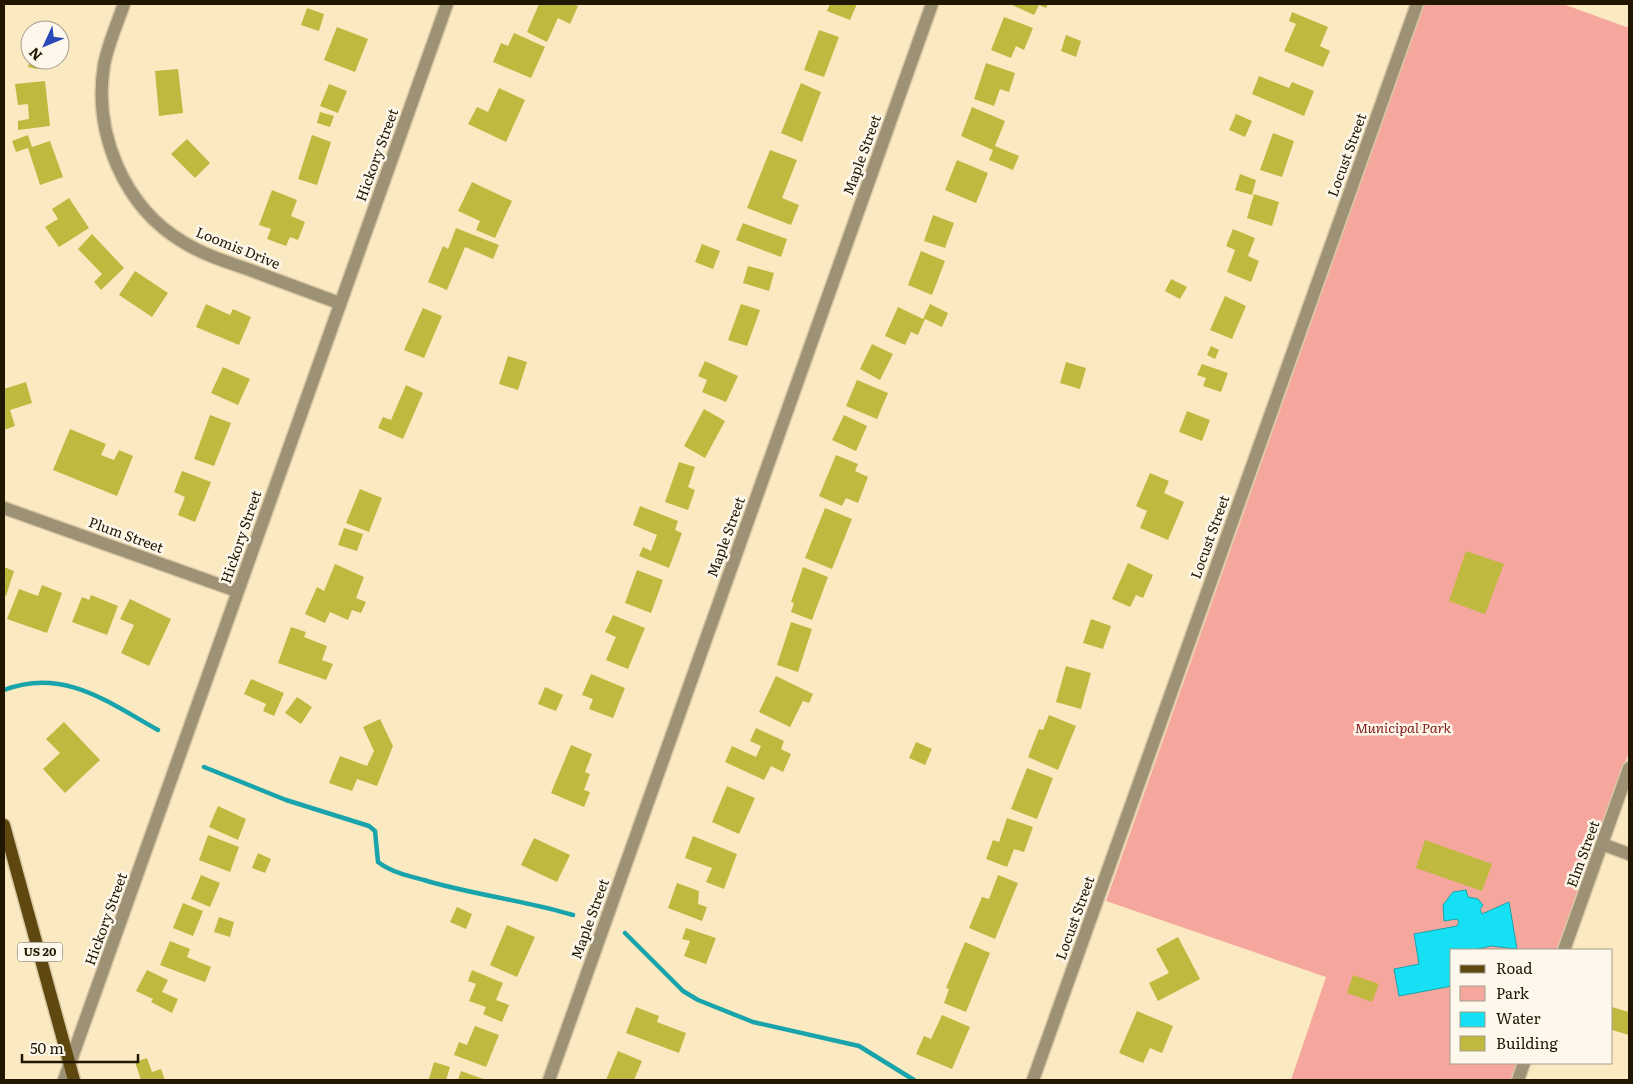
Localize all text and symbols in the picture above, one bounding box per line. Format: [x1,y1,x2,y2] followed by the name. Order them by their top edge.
[20,20,70,70] north arrow
[23,43,46,66] text: N
[350,105,402,204] street label: Hickory Street
[1322,110,1371,199] street label: Locust Street
[837,111,885,198] street label: Maple Street
[193,221,284,273] street label: Loomis Drive
[215,487,265,586] street label: Hickory Street
[1185,492,1234,581] street label: Locust Street
[701,493,749,580] street label: Maple Street
[86,511,167,557] street label: Plum Street
[1355,717,1452,737] park label: Municipal Park
[1561,817,1604,890] street label: Elm Street
[79,869,131,968] street label: Hickory Street
[1050,873,1099,962] street label: Locust Street
[565,875,613,962] street label: Maple Street
[18,942,62,962] road number: US 20
[1450,949,1613,1064] legend
[1496,956,1532,979] text: Road
[1496,981,1530,1004] text: Park
[1496,1006,1541,1029] text: Water
[1496,1031,1558,1054] text: Building
[22,1032,139,1064] scale bar
[30,1036,64,1059] text: 50 m

